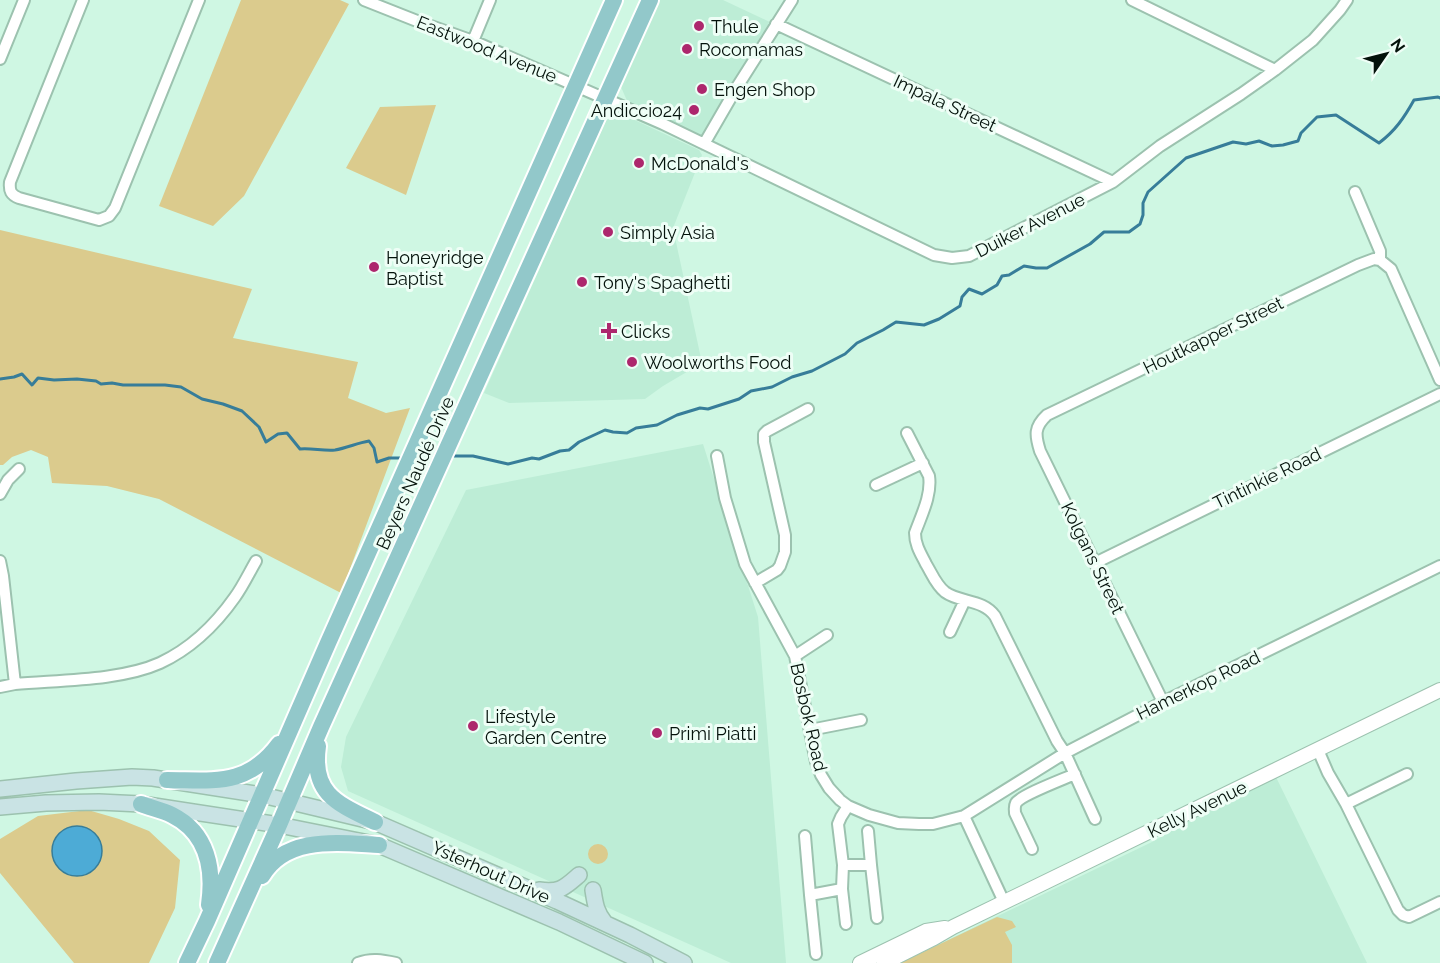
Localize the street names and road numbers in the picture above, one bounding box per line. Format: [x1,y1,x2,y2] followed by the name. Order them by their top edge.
[414,11,561,87] street label: Eastwood Avenue
[890,70,1000,136] street label: Impala Street
[972,188,1089,262] street label: Duiker Avenue
[1140,292,1286,378] street label: Houtkapper Street
[372,393,458,553] street label: Beyers Naudé Drive
[1210,443,1324,513] street label: Tintinkie Road
[1057,499,1129,617] street label: Kolgans Street
[1133,646,1263,724] street label: Hamerkop Road
[786,661,832,773] street label: Bosbok Road
[1144,776,1250,842] street label: Kelly Avenue
[429,837,554,908] street label: Ysterhout Drive

